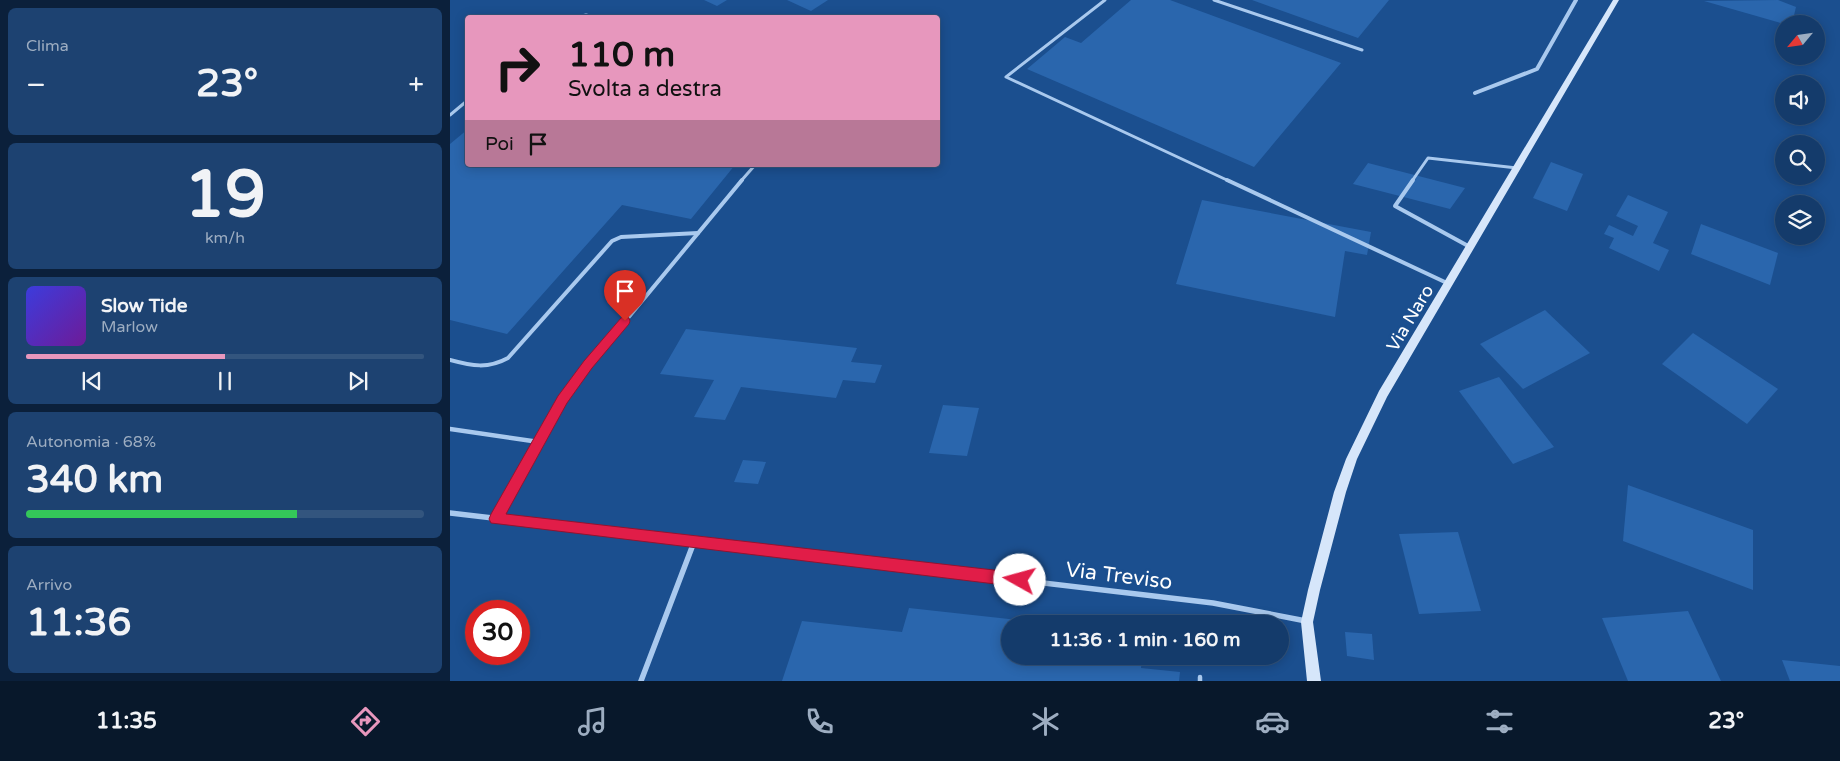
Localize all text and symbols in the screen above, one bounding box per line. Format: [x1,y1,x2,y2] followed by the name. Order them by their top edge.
[1775,15,1825,65] north arrow
[1775,15,1825,245] map controls
[568,34,675,76] text: 110 m
[485,35,550,100] icon: right
[26,36,69,56] text: Clima
[196,61,258,107] text: 23°
[26,68,46,102] text: −
[408,68,424,102] text: +
[1775,75,1825,125] button: sound
[568,76,722,102] text: Svolta a destra
[524,130,552,158] icon: arrive
[485,133,514,155] text: Poi
[1775,135,1825,185] button: search
[184,156,266,235] text: 19
[1775,195,1825,245] button: layers
[205,228,245,248] text: km/h
[604,270,646,321] pin
[611,277,639,305] icon: arrive
[1382,281,1438,355] street label: Via Naro
[101,295,188,317] text: Slow Tide
[101,317,158,337] text: Marlow
[78,367,106,395] icon: previous
[211,367,239,395] icon: pause
[344,367,372,395] icon: next
[26,432,156,452] text: Autonomia · 68%
[26,457,163,503] text: 340 km
[993,553,1045,605] position arrow
[1064,557,1174,595] street label: Via Treviso
[26,575,72,595] text: Arrivo
[26,600,131,646] text: 11:36
[465,600,530,665] speed limit sign: 30
[1049,629,1241,651] text: 11:36 · 1 min · 160 m
[348,704,383,739] icon: directions
[575,704,610,739] icon: music
[802,704,837,739] icon: phone
[1028,704,1063,739] icon: climate
[1255,704,1290,739] icon: car
[1482,704,1517,739] icon: filters
[96,708,157,734] text: 11:35
[1708,708,1744,734] text: 23°

